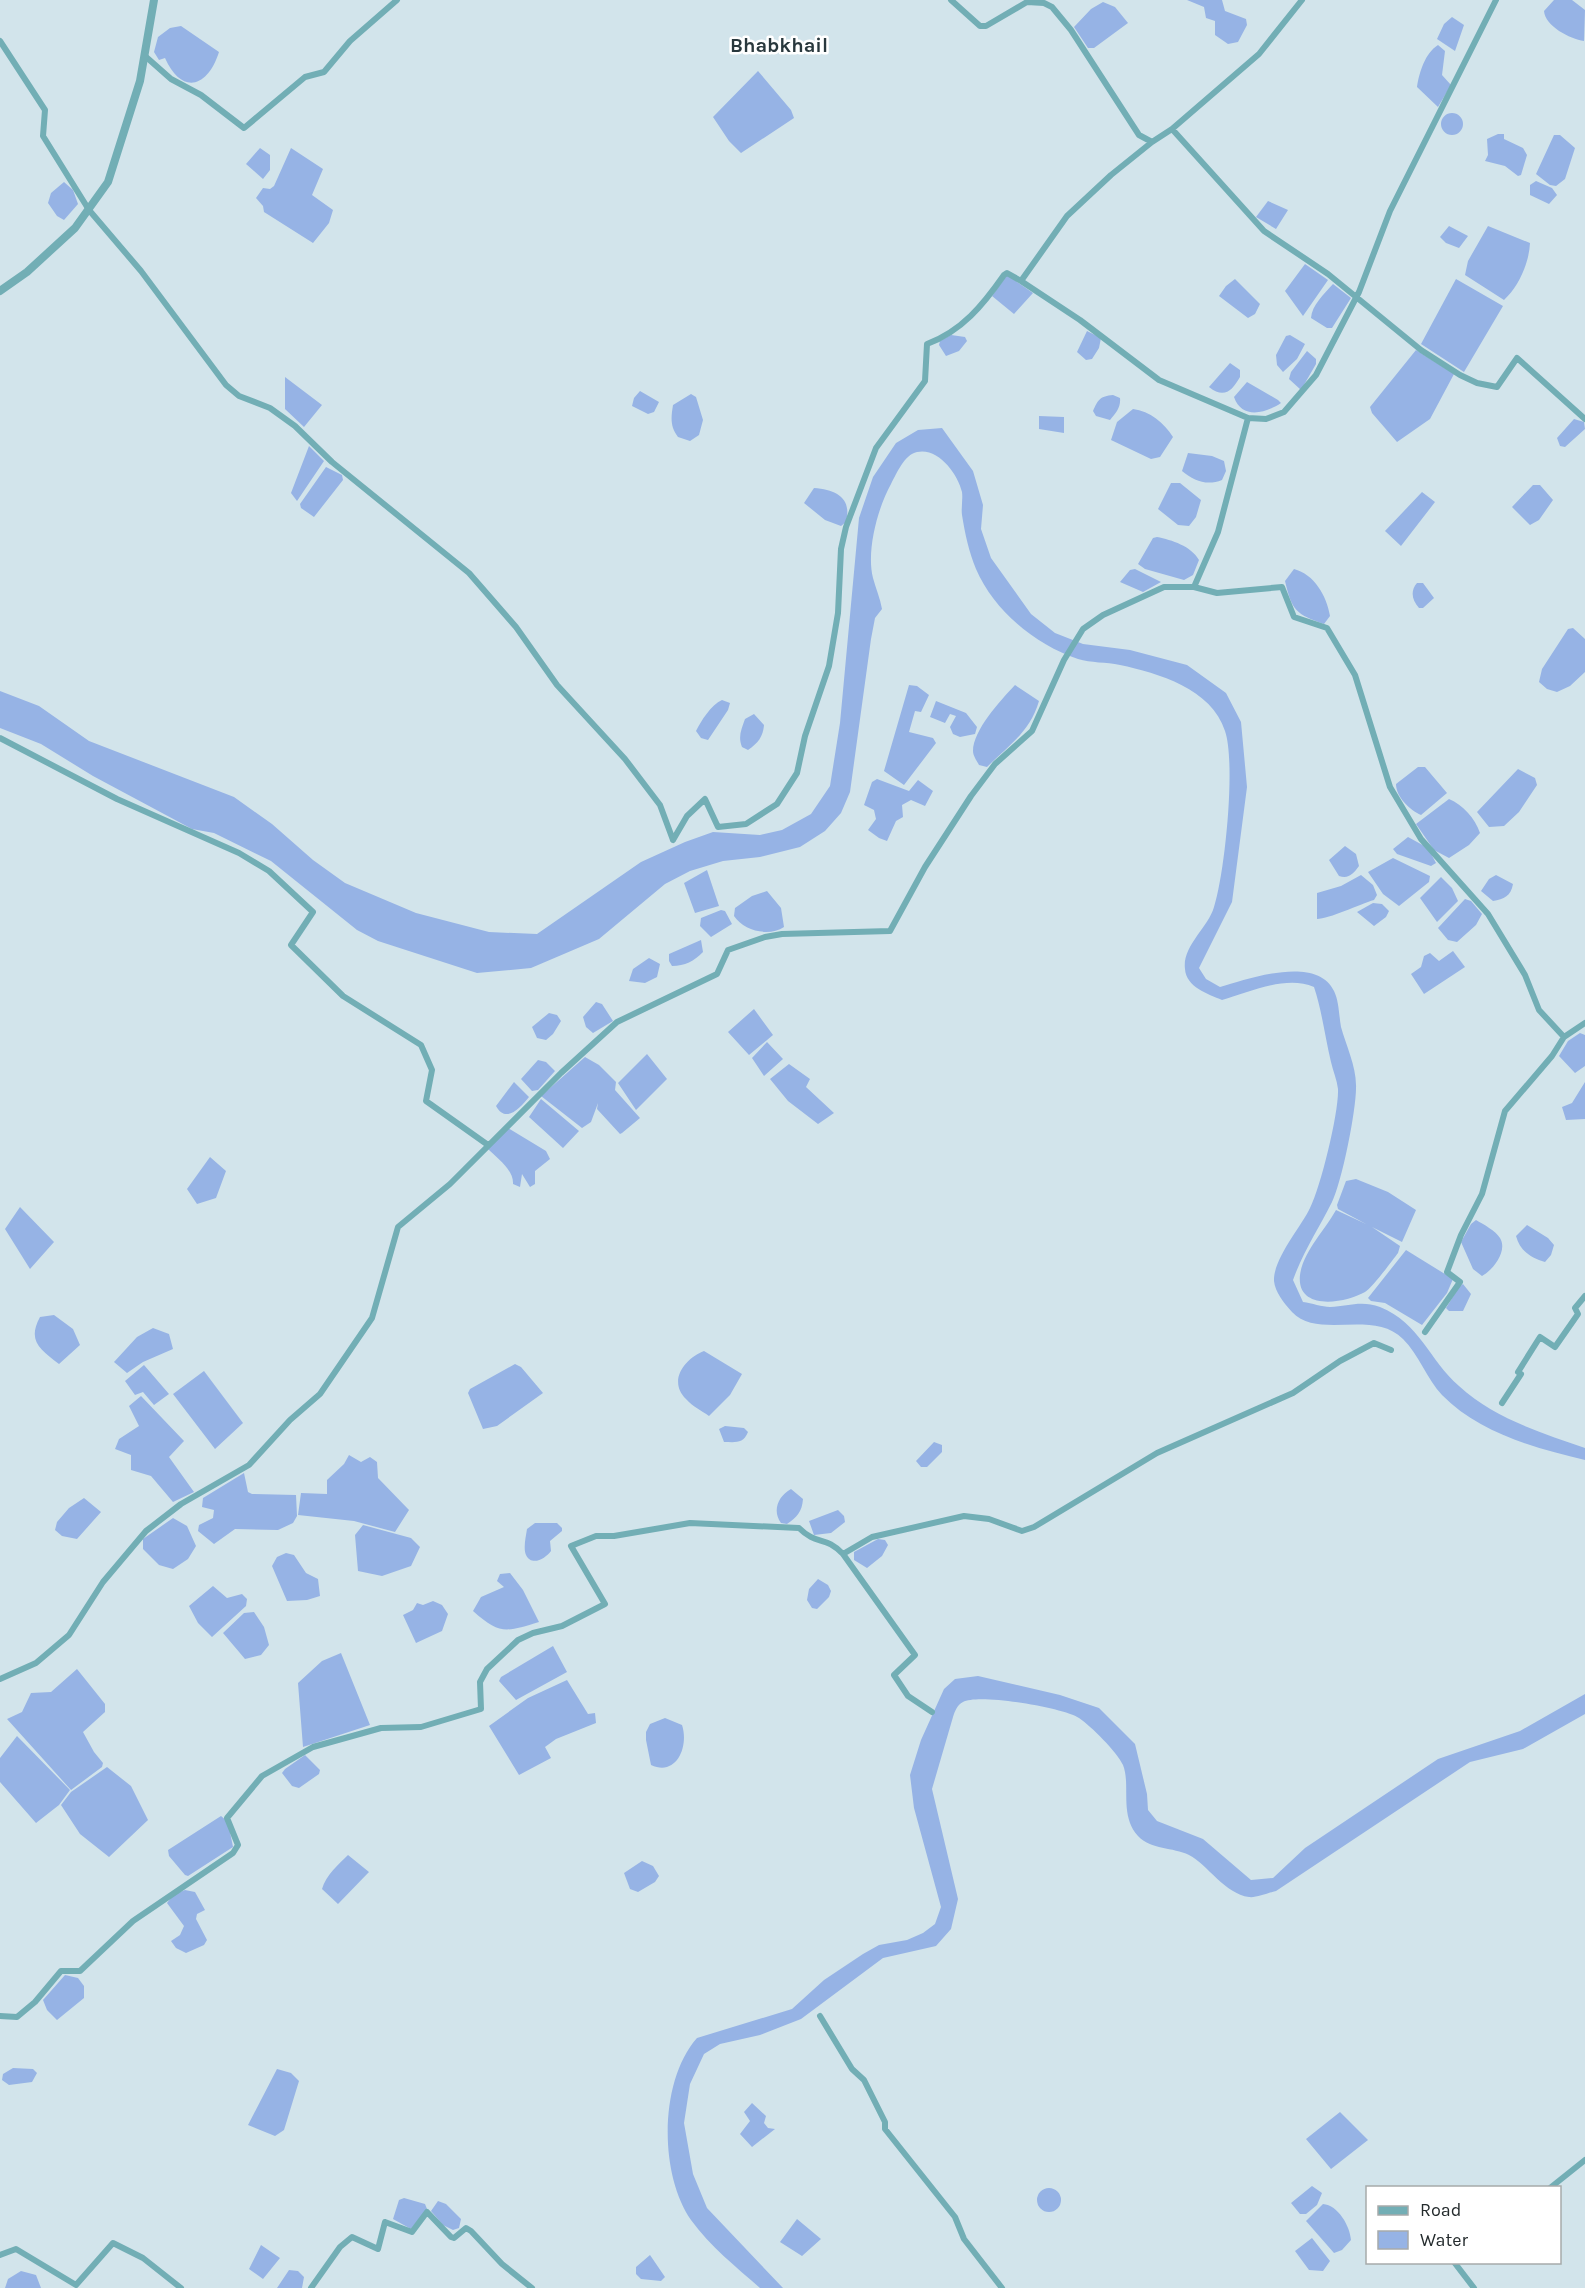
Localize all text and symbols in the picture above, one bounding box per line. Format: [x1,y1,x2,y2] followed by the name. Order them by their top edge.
[730,34,828,57] district label: Bhabkhail
[1366,2186,1561,2264] legend
[1420,2199,1461,2221] text: Road
[1420,2229,1468,2251] text: Water

